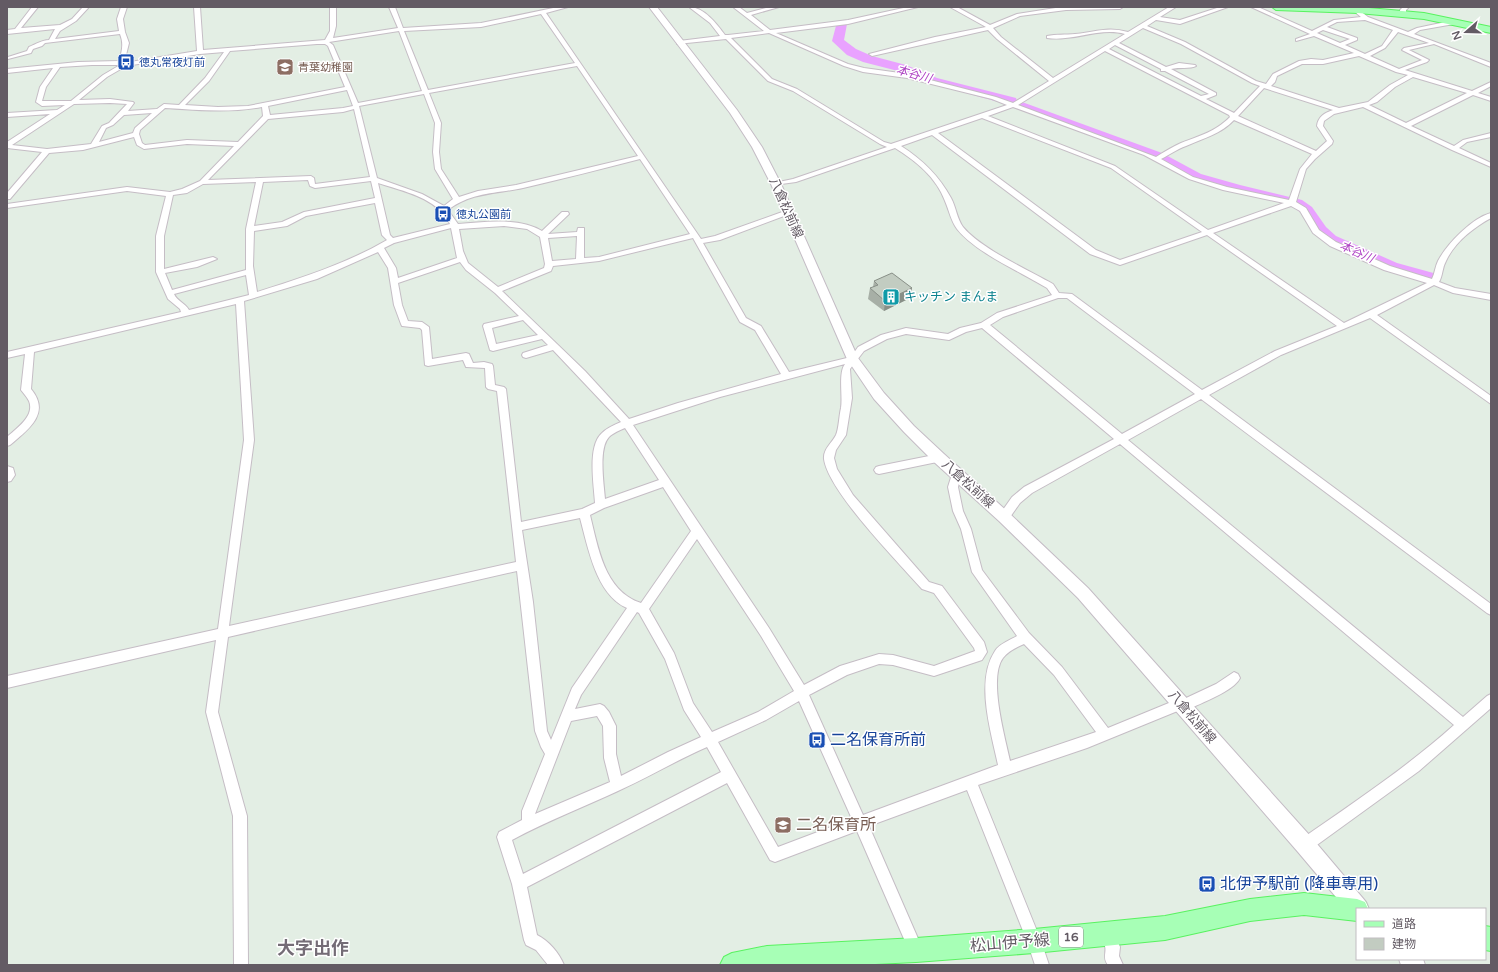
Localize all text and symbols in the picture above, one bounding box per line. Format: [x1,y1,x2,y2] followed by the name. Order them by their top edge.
[1446,12,1486,52] north arrow
[1449,29,1465,42] text: N
[116,52,136,72] bus stop icon: 徳丸常夜灯前
[139,56,205,69] place label: 徳丸常夜灯前
[275,57,295,77] school or university icon: 青葉幼稚園
[298,61,353,74] place label: 青葉幼稚園
[895,62,935,86] water label: 本谷川
[765,175,807,241] street label: 八倉松前線
[433,204,453,224] bus stop icon: 徳丸公園前
[456,208,511,221] place label: 徳丸公園前
[1338,238,1378,267] water label: 本谷川
[881,287,901,307] building icon: キッチン まんま
[904,289,998,305] place label: キッチン まんま
[938,456,998,512] street label: 八倉松前線
[1165,687,1219,747] street label: 八倉松前線
[807,730,827,750] bus stop icon: 二名保育所前
[830,730,926,750] place label: 二名保育所前
[773,815,793,835] school or university icon: 二名保育所
[796,815,876,835] place label: 二名保育所
[1197,874,1217,894] bus stop icon: 北伊予駅前 (降車専用)
[1220,874,1378,894] place label: 北伊予駅前 (降車専用)
[1356,908,1486,960] legend
[1392,917,1416,931] text: 道路
[1059,927,1083,947] road number: 16
[969,930,1051,956] street label: 松山伊予線
[277,937,349,959] district label: 大字出作
[1392,937,1416,951] text: 建物

